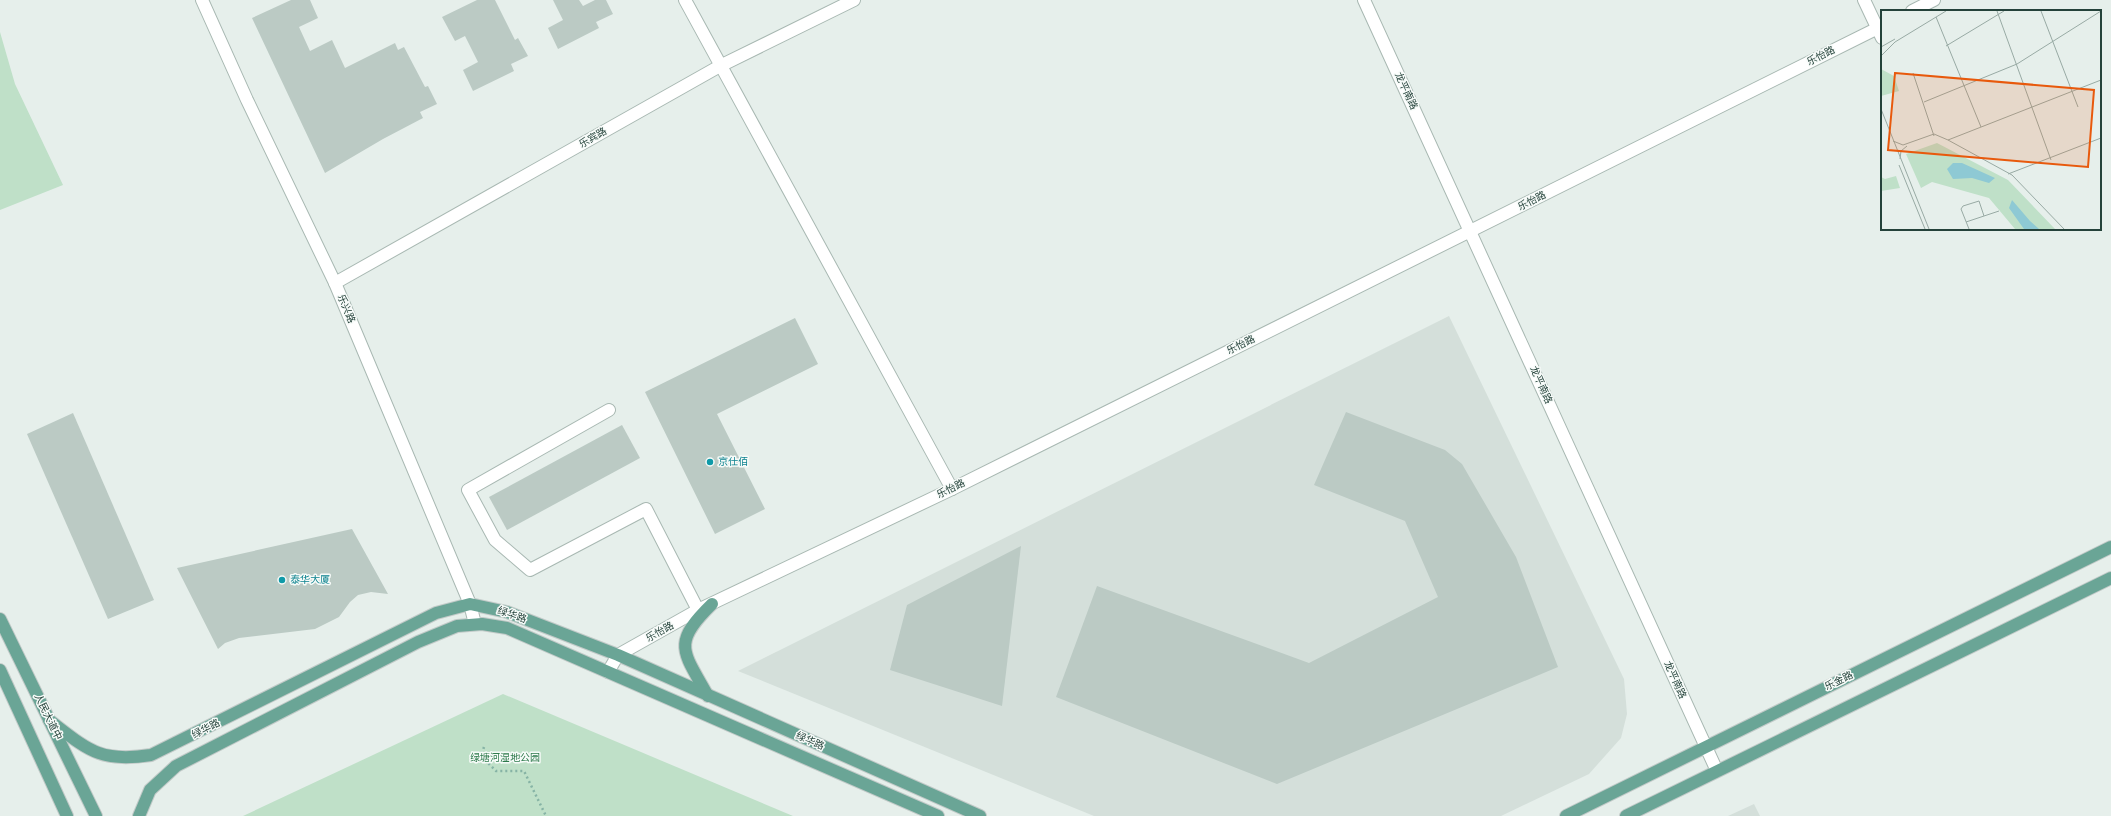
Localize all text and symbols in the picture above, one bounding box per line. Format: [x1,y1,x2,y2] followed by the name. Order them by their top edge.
[1881,10,2101,230] inset map
[1805,44,1837,68] street label: 乐怡路
[1392,70,1420,112] street label: 龙平南路
[577,125,609,151] street label: 乐宾路
[1516,189,1548,213] street label: 乐怡路
[335,293,357,325] street label: 乐兴路
[1225,333,1257,357] street label: 乐怡路
[1527,364,1555,406] street label: 龙平南路
[718,456,748,468] place label: 京仕佰
[705,457,715,467] marker: 京仕佰
[935,477,967,501] street label: 乐怡路
[290,574,330,586] place label: 泰华大厦
[277,575,287,585] marker: 泰华大厦
[496,604,528,626] street label: 绿华路
[644,619,676,645] street label: 乐怡路
[1661,659,1689,701] street label: 龙平南路
[1823,669,1855,693] street label: 乐金路
[32,692,64,742] street label: 人民大道中
[190,717,222,741] street label: 绿华路
[794,729,826,753] street label: 绿华路
[470,752,540,764] park label: 绿塘河湿地公园

